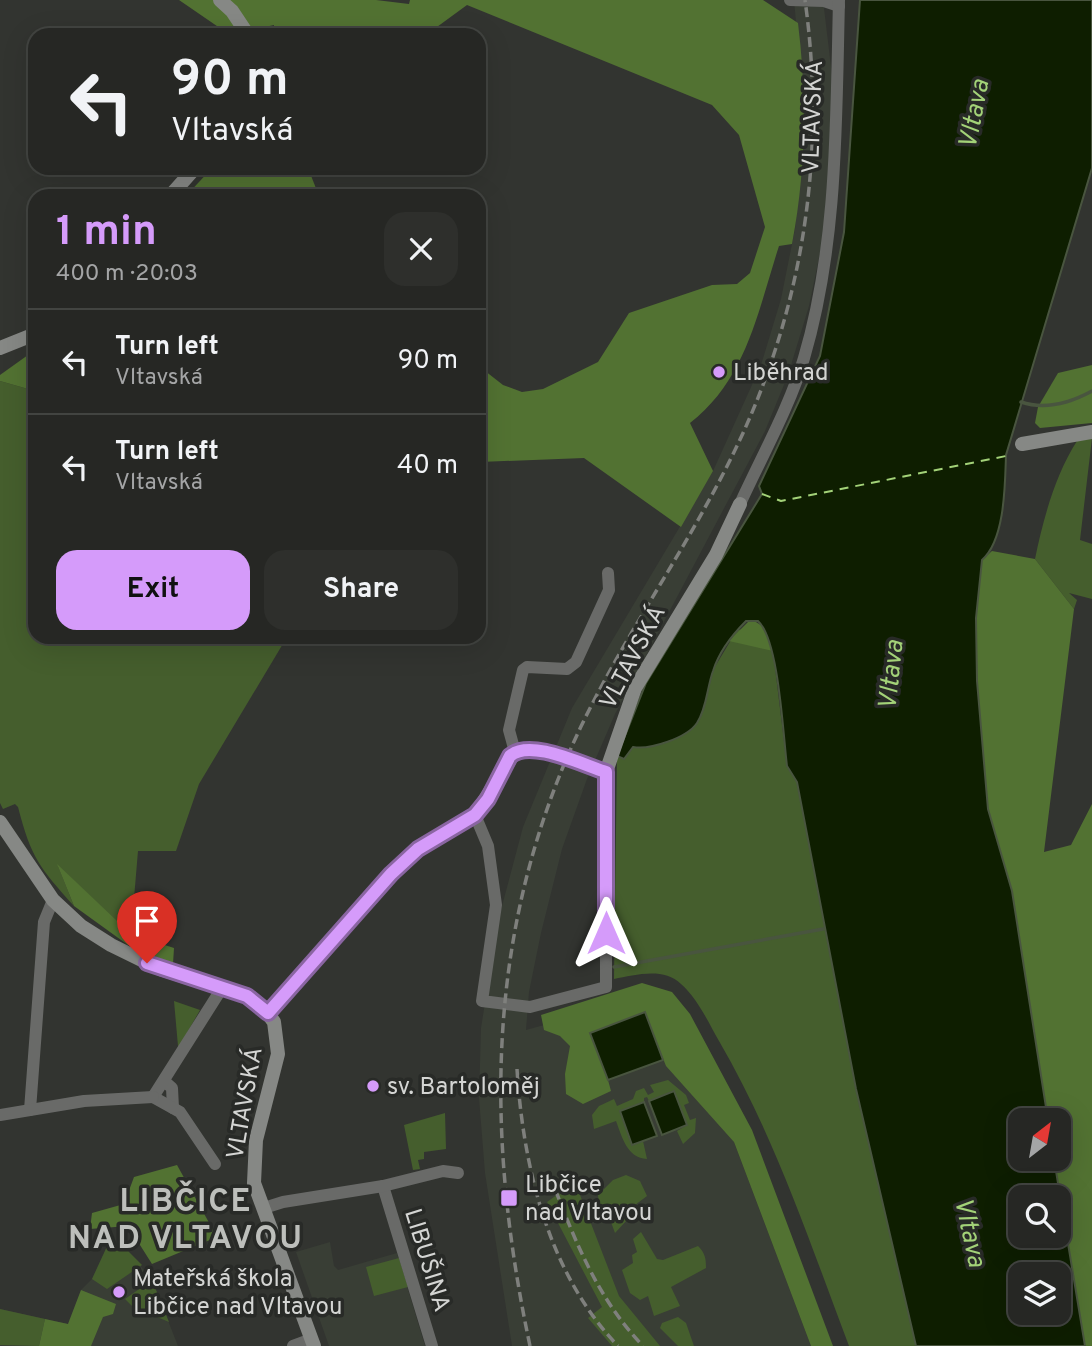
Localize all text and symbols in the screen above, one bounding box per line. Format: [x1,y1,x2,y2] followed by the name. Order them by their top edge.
[171,51,289,113] text: 90 m
[56,56,147,147] icon: left
[795,60,831,174] street label: VLTAVSKÁ
[953,76,998,152] water label: Vltava
[171,112,293,152] text: Vltavská
[56,207,157,260] text: 1 min
[384,212,458,286] button: close
[56,260,198,289] text: 400 m · 20:03
[115,331,219,364] text: Turn left
[56,343,94,381] icon: left
[398,345,458,378] text: 90 m
[733,359,828,389] place label: Liběhrad
[115,364,203,393] text: Vltavská
[711,364,727,380] marker: Liběhrad
[115,436,219,469] text: Turn left
[56,448,94,486] icon: left
[397,450,458,483] text: 40 m
[115,469,203,498] text: Vltavská
[56,550,250,630] button: Exit
[264,550,458,630] button: Share
[592,600,674,715] street label: VLTAVSKÁ
[872,638,913,712] water label: Vltava
[117,891,177,963] pin
[569,896,643,970] position arrow
[128,902,166,940] icon: arrive
[219,1045,271,1162] street label: VLTAVSKÁ
[387,1073,540,1103] place label: sv. Bartoloměj
[365,1078,381,1094] marker: sv. Bartoloměj
[1008,1108,1071,1171] north arrow
[1008,1108,1071,1325] map controls
[525,1171,652,1229] place label: Libčice nad Vltavou
[68,1180,304,1260] district label: LIBČICE NAD VLTAVOU
[1008,1185,1071,1248] button: search
[499,1188,519,1208] marker: Libčice nad Vltavou
[945,1195,992,1271] water label: Vltava
[396,1205,458,1316] street label: LIBUŠINA
[1008,1262,1071,1325] button: layers
[133,1265,342,1323] place label: Mateřská škola Libčice nad Vltavou
[111,1284,127,1300] marker: Mateřská škola Libčice nad Vltavou

